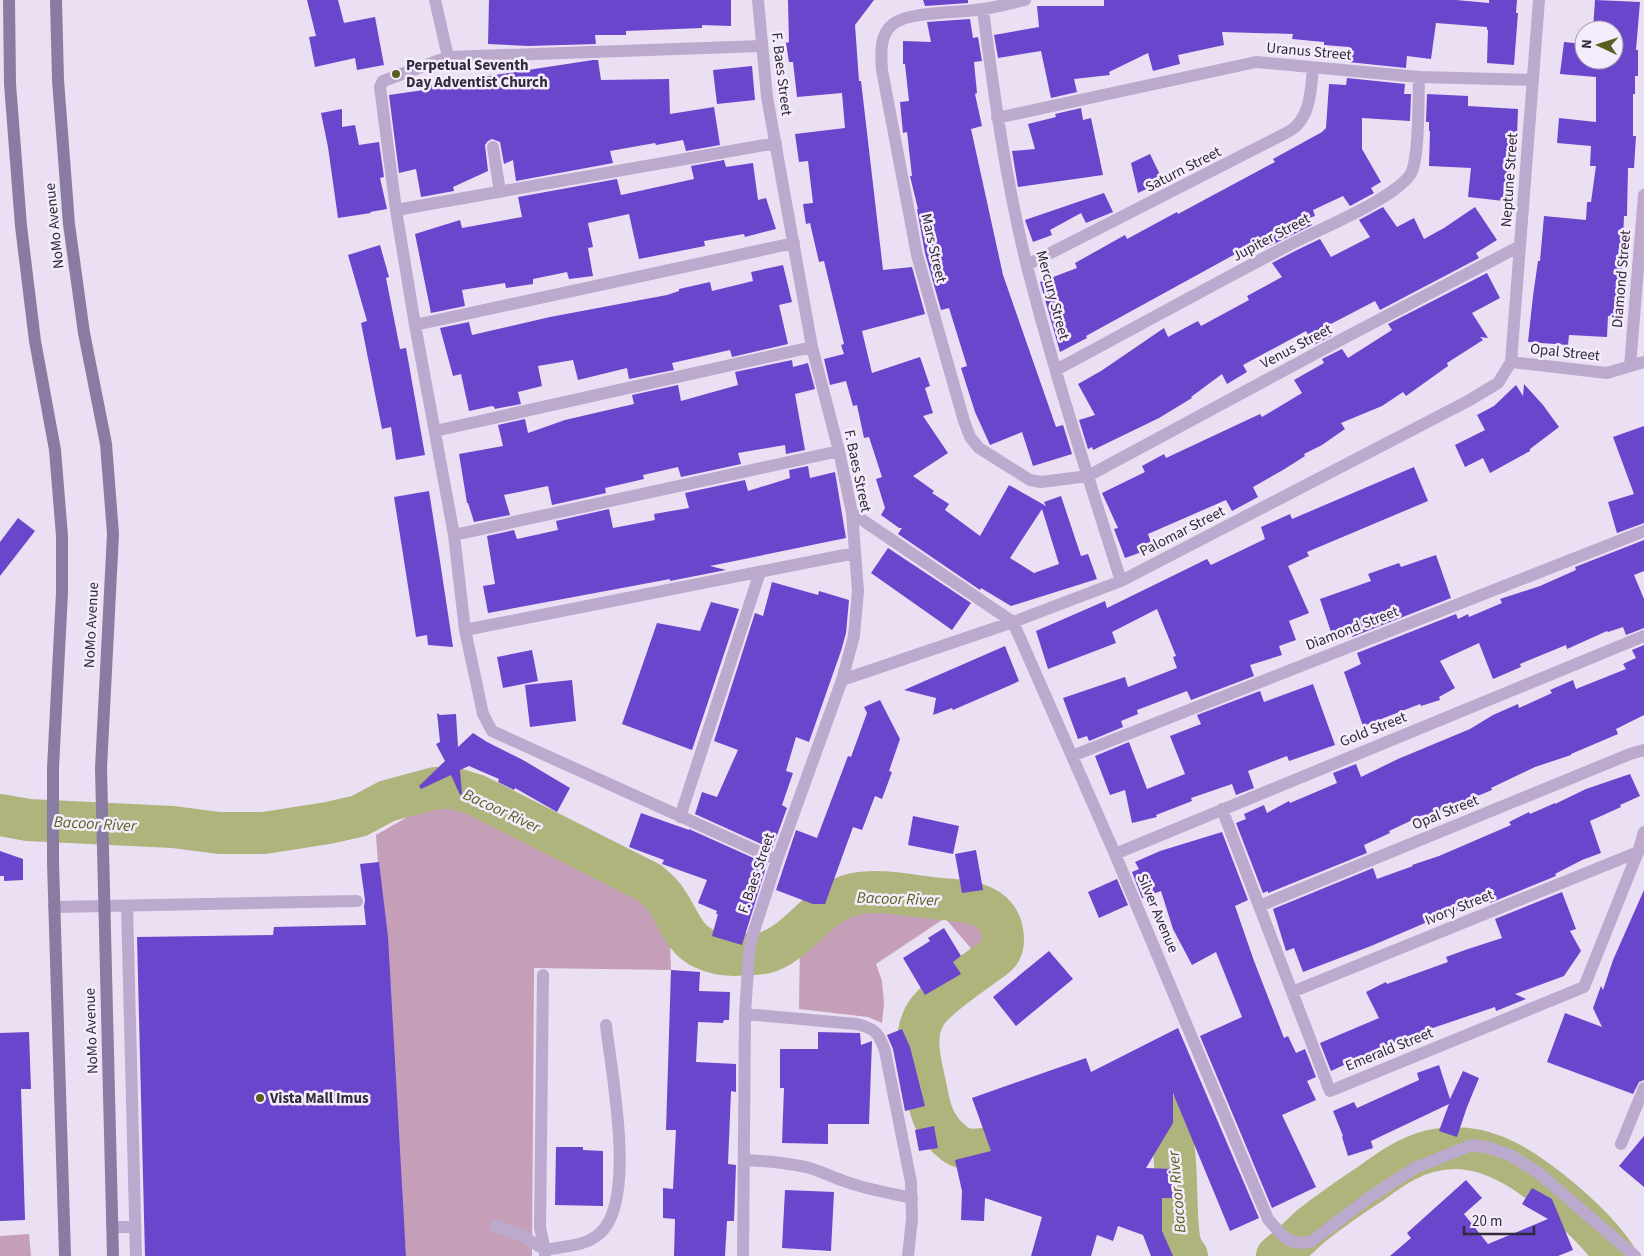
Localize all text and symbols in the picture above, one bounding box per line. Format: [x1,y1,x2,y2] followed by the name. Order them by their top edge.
[1574,20,1624,70] north arrow
[766,31,797,117] street label: F. Baes Street
[1266,37,1352,66] street label: Uranus Street
[1577,39,1597,50] text: N
[406,55,548,93] place label: Perpetual Seventh Day Adventist Church
[390,68,402,80] marker: Perpetual Seventh Day Adventist Church
[1496,132,1523,228] street label: Neptune Street
[1142,141,1225,198] street label: Saturn Street
[40,182,69,270] street label: NoMo Avenue
[1229,208,1314,267] street label: Jupiter Street
[915,211,952,285] street label: Mars Street
[1607,229,1636,329] street label: Diamond Street
[1031,248,1075,342] street label: Mercury Street
[1257,319,1336,374] street label: Venus Street
[1529,338,1601,367] street label: Opal Street
[839,428,876,514] street label: F. Baes Street
[1136,501,1228,562] street label: Palomar Street
[79,581,104,669] street label: NoMo Avenue
[1303,601,1402,656] street label: Diamond Street
[1337,707,1410,752] street label: Gold Street
[460,784,545,839] water label: Bacoor River
[1409,790,1482,835] street label: Opal Street
[53,811,138,837] water label: Bacoor River
[733,830,780,916] street label: F. Baes Street
[1131,870,1184,956] street label: Silver Avenue
[1422,884,1497,931] street label: Ivory Street
[856,887,941,911] water label: Bacoor River
[80,988,103,1074] street label: NoMo Avenue
[1342,1022,1436,1077] street label: Emerald Street
[269,1088,369,1109] place label: Vista Mall Imus
[254,1092,266,1104] marker: Vista Mall Imus
[1162,1148,1192,1234] water label: Bacoor River
[1464,1204,1534,1236] scale bar
[1472,1211,1502,1232] text: 20 m

